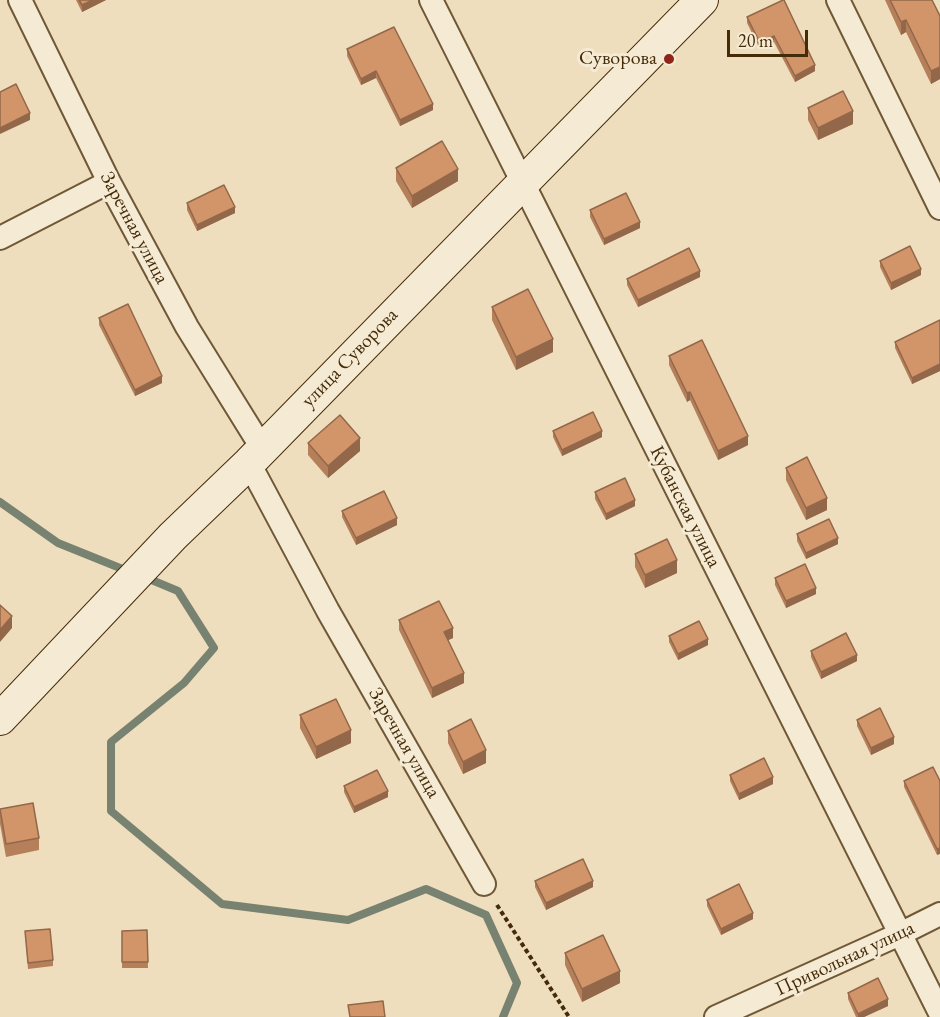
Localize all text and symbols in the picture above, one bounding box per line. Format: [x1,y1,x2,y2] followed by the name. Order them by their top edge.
[730,18,811,56] scale bar
[738,29,773,52] text: 20 m
[579,47,657,71] place label: Суворова
[662,52,676,66] marker: Суворова
[94,168,174,288] street label: Заречная улица
[297,303,403,413] street label: улица Суворова
[644,442,726,572] street label: Кубанская улица
[363,684,445,802] street label: Заречная улица
[772,916,918,1002] street label: Привольная улица

